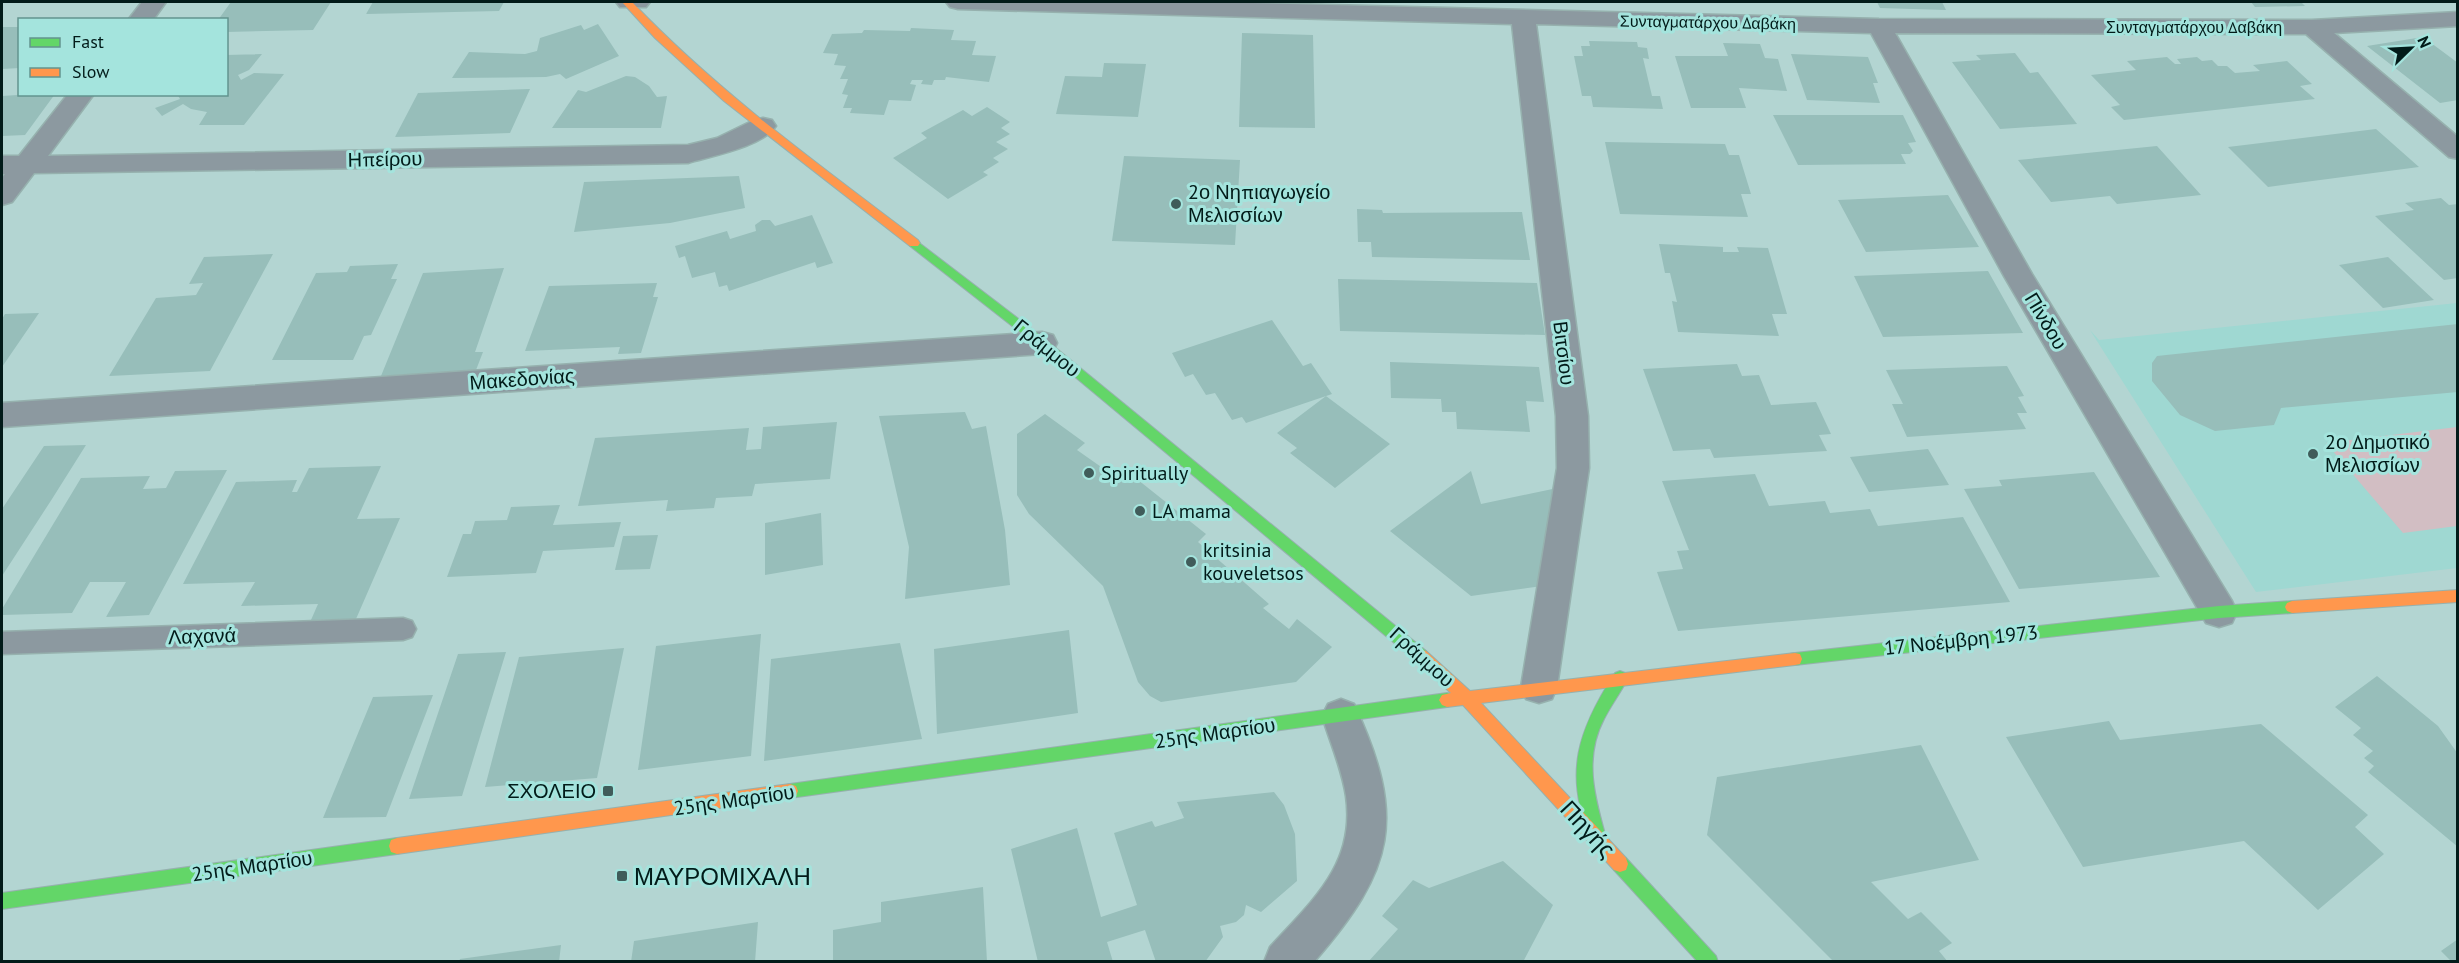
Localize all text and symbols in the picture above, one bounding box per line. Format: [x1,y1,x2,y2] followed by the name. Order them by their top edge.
[1620,10,1796,34] street label: Συνταγματάρχου Δαβάκη
[2106,17,2282,37] street label: Συνταγματάρχου Δαβάκη
[18,18,228,96] legend
[2381,18,2441,78] north arrow
[72,30,104,53] text: Fast
[2413,33,2436,51] text: N
[72,60,110,83] text: Slow
[348,145,422,173] street label: Ηπείρου
[1188,179,1330,228] place label: 2ο Νηπιαγωγείο Μελισσίων
[1169,197,1183,211] marker: 2ο Νηπιαγωγείο Μελισσίων
[2019,288,2073,354] street label: Πίνδου
[1008,313,1086,383] street label: Γράμμου
[1547,320,1581,386] street label: Βιτσίου
[469,362,576,396] street label: Μακεδονίας
[2325,429,2430,478] place label: 2ο Δημοτικό Μελισσίων
[2306,447,2320,461] marker: 2ο Δημοτικό Μελισσίων
[1101,460,1189,486] place label: Spiritually
[1082,466,1096,480] marker: Spiritually
[1152,498,1231,524] place label: LA mama
[1133,504,1147,518] marker: LA mama
[1203,537,1304,586] place label: kritsinia kouveletsos
[1184,555,1198,569] marker: kritsinia kouveletsos
[1883,619,2039,661] street label: 17 Νοέμβρη 1973
[1384,621,1460,693] street label: Γράμμου
[168,622,236,650] street label: Λαχανά
[1153,712,1277,754] street label: 25ης Μαρτίου
[507,778,596,804] place label: ΣΧΟΛΕΙΟ
[672,779,796,821] street label: 25ης Μαρτίου
[601,784,615,798] marker: ΣΧΟΛΕΙΟ
[1554,794,1622,864] street label: Πηγής
[190,845,314,887] street label: 25ης Μαρτίου
[634,861,811,892] place label: ΜΑΥΡΟΜΙΧΑΛΗ
[615,869,629,883] marker: ΜΑΥΡΟΜΙΧΑΛΗ

